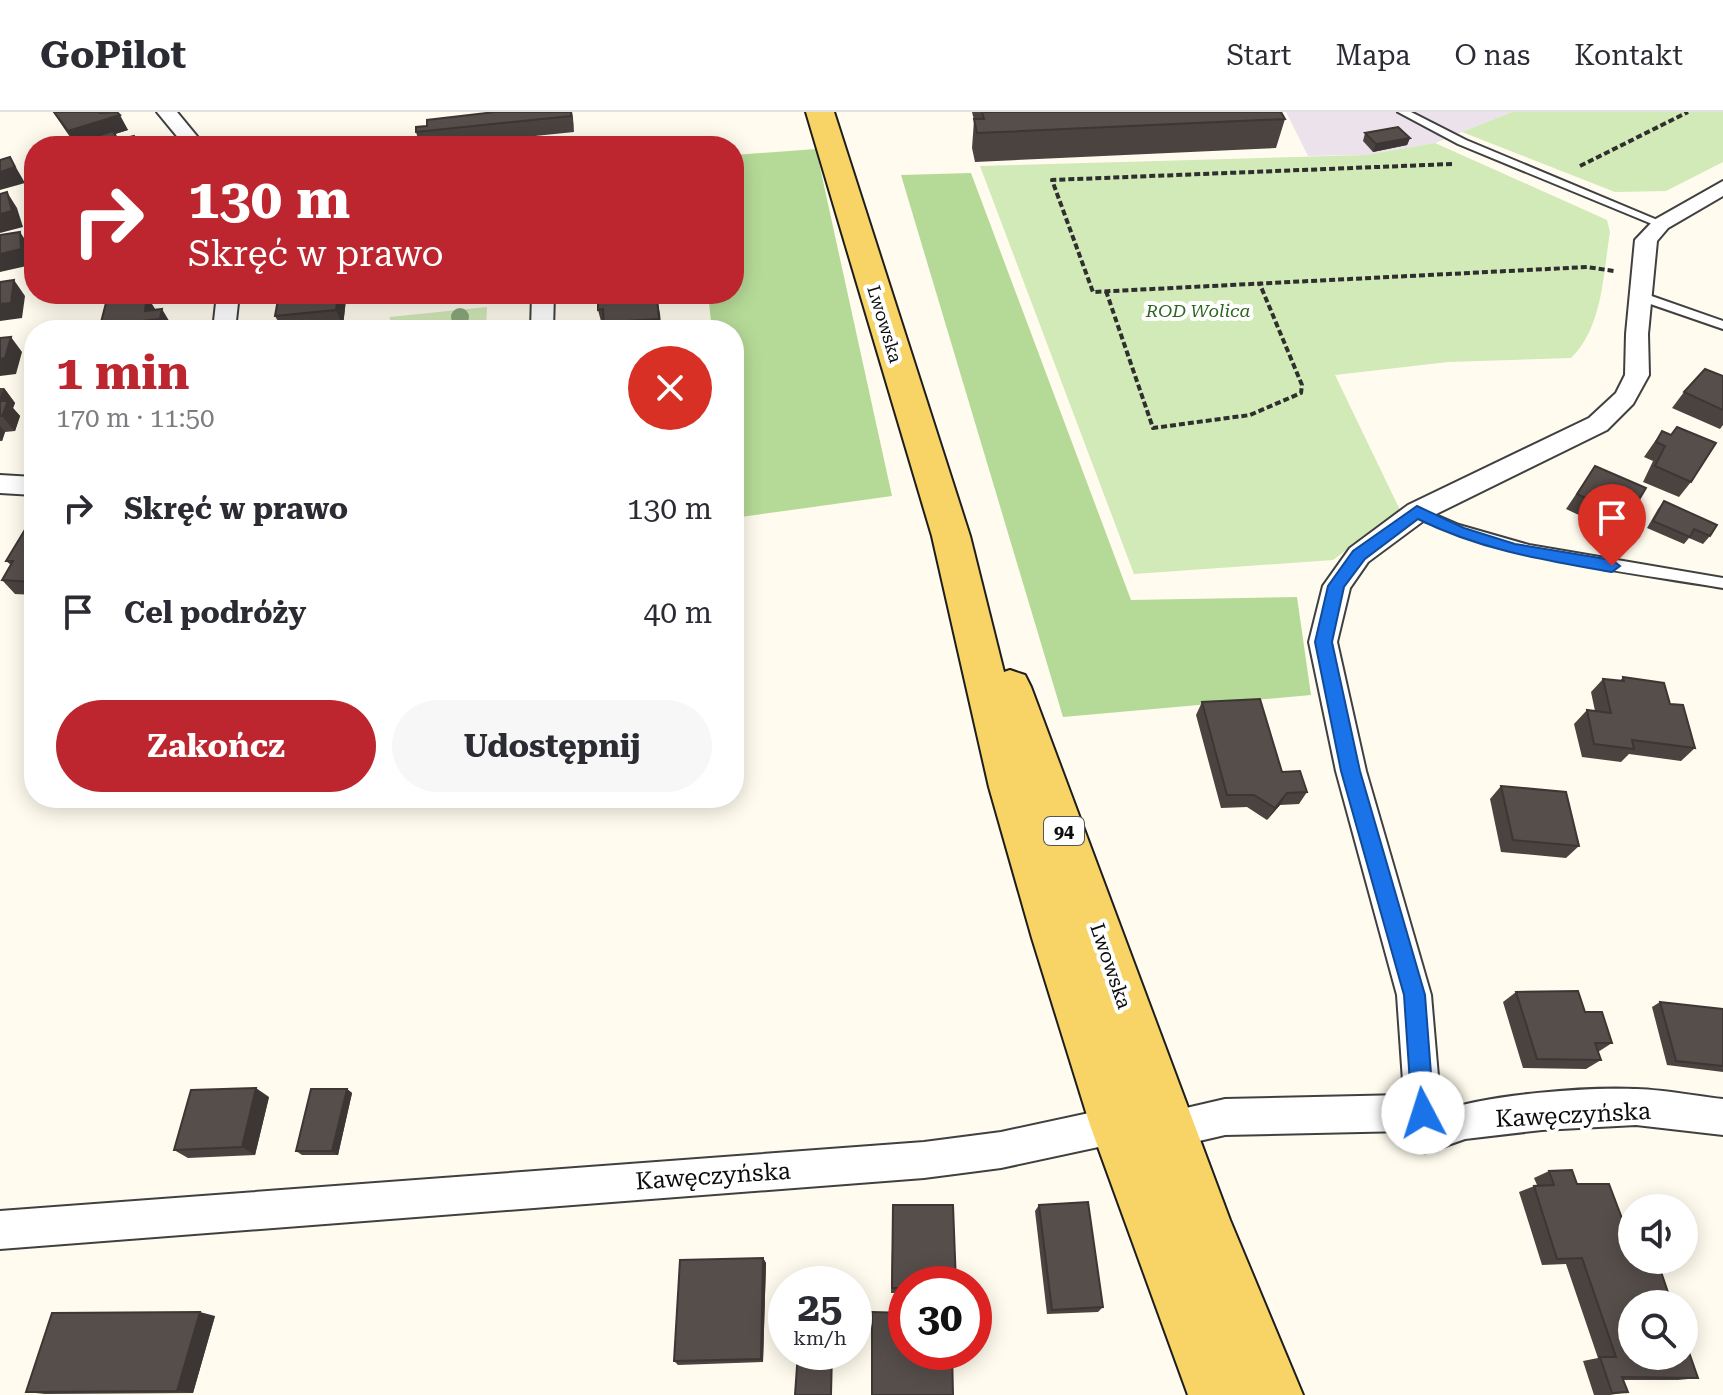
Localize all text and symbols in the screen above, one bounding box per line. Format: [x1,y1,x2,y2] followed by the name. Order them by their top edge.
[40,33,186,77] text: GoPilot
[1226,39,1292,72] text: Start
[1336,39,1410,72] text: Mapa
[1454,39,1530,72] text: O nas
[1574,39,1683,72] text: Kontakt
[188,166,350,232] text: 130 m
[56,168,160,272] icon: right
[188,233,444,275] text: Skręć w prawo
[863,283,907,366] street label: Lwowska
[1145,300,1250,321] park label: ROD Wolica
[56,345,189,401] text: 1 min
[628,346,712,430] button: close
[56,403,215,433] text: 170 m · 11:50
[1578,484,1646,566] pin
[56,486,100,530] icon: right
[124,491,348,526] text: Skręć w prawo
[627,491,712,526] text: 130 m
[1590,496,1634,540] icon: arrive
[56,590,100,634] icon: arrive
[124,595,306,630] text: Cel podróży
[643,595,712,630] text: 40 m
[56,700,376,792] button: Zakończ
[392,700,712,792] button: Udostępnij
[1044,817,1084,845] road number: 94
[1085,920,1137,1012] street label: Lwowska
[1381,1071,1465,1155] position arrow
[1495,1097,1651,1133] street label: Kawęczyńska
[634,1157,792,1195] street label: Kawęczyńska
[1618,1194,1698,1370] map controls
[1618,1194,1698,1274] button: sound
[888,1266,992,1370] speed limit sign: 30
[798,1284,842,1331] text: 25
[1618,1290,1698,1370] button: search
[793,1326,847,1350] text: km/h

